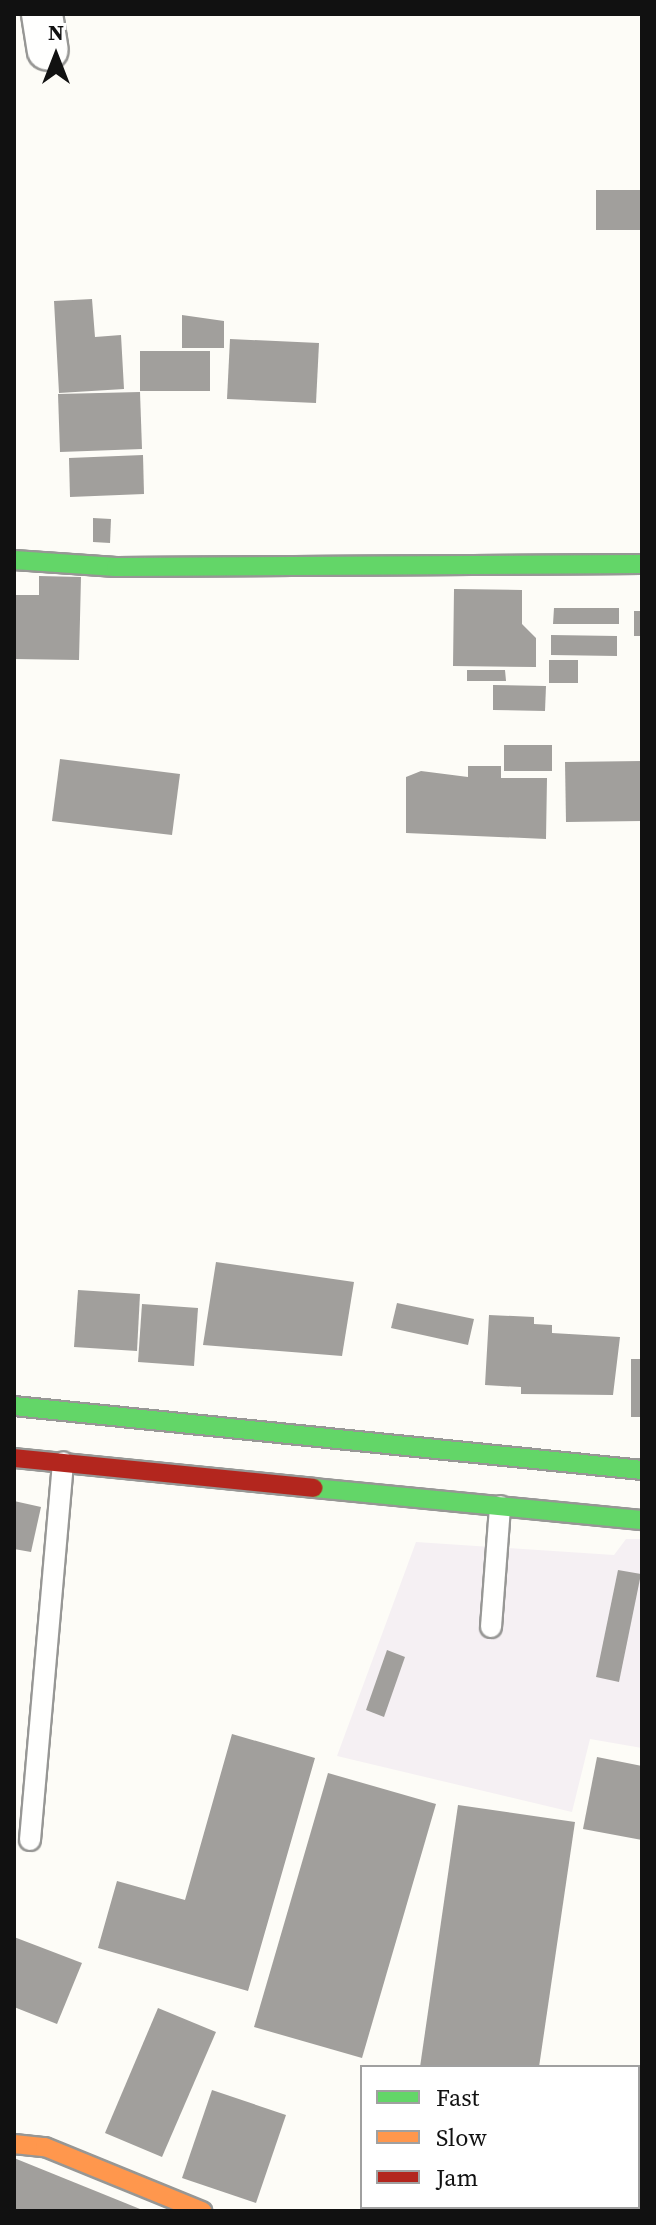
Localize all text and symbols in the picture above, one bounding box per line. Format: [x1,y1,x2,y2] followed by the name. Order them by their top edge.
[16,16,96,96] north arrow
[48,17,64,47] text: N
[360,2065,640,2209] legend
[436,2081,479,2114] text: Fast
[436,2121,487,2154] text: Slow
[436,2161,478,2194] text: Jam

